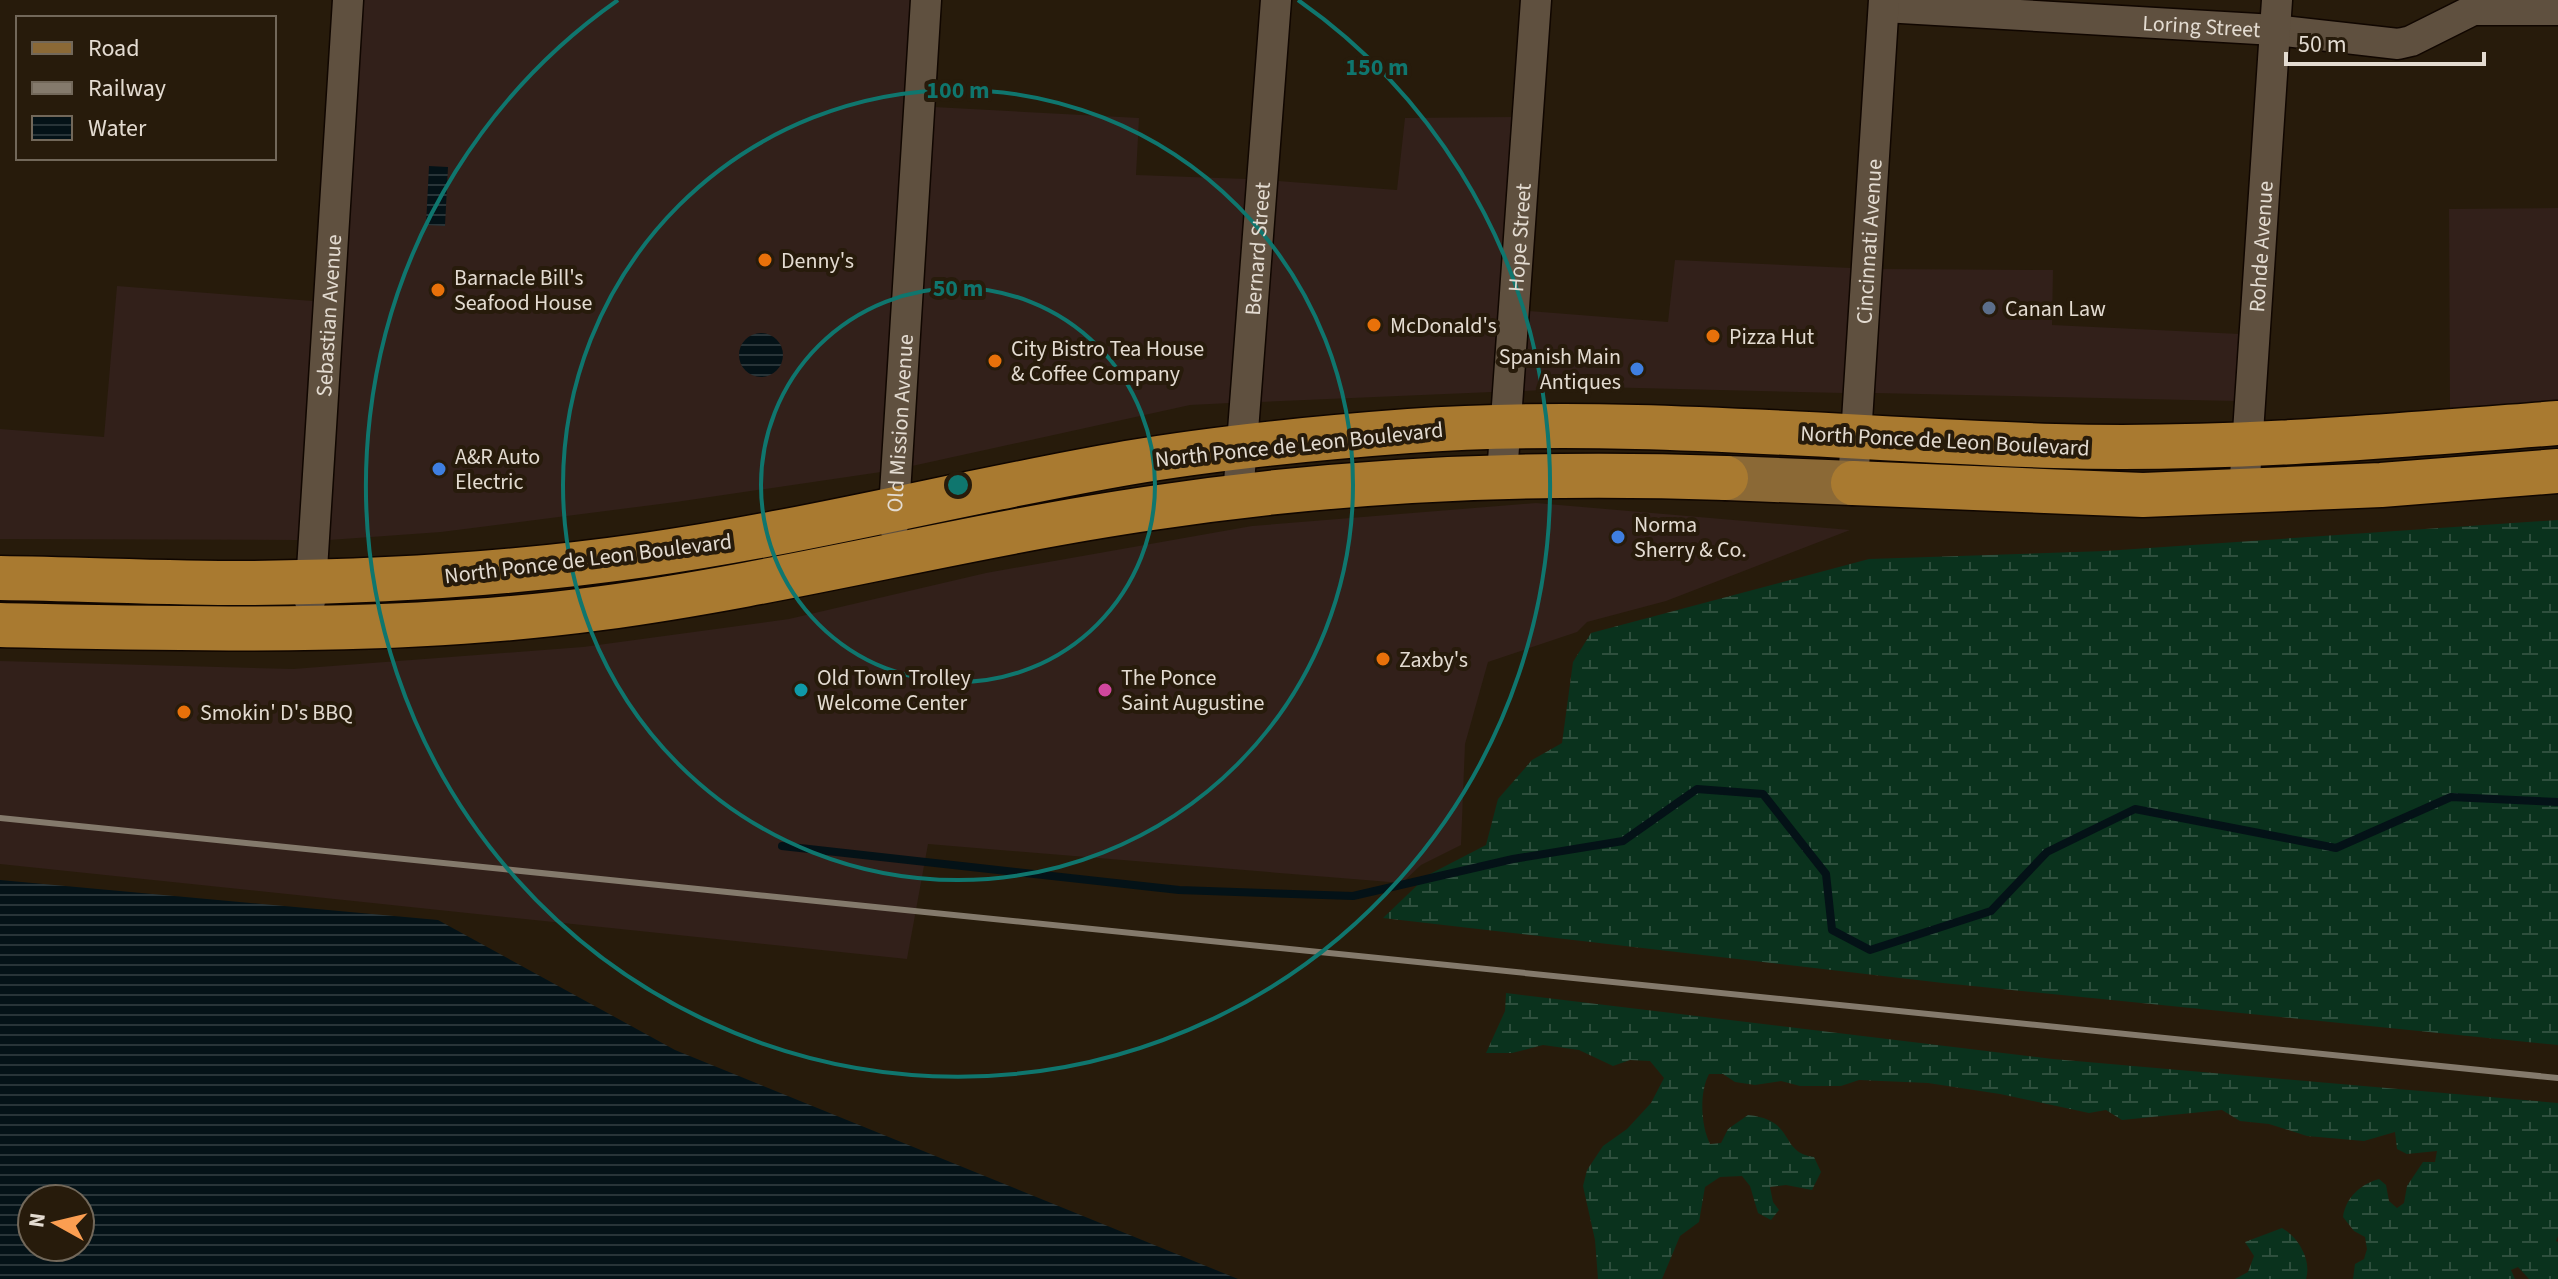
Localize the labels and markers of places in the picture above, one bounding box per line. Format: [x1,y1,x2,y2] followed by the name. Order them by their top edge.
[781,245,854,277] place label: Denny's
[756,251,774,269] marker: Denny's
[454,262,593,319] place label: Barnacle Bill's Seafood House
[429,281,447,299] marker: Barnacle Bill's Seafood House
[2005,293,2106,325] place label: Canan Law
[1980,299,1998,317] marker: Canan Law
[1390,310,1497,342] place label: McDonald's
[1365,316,1383,334] marker: McDonald's
[1729,321,1815,353] place label: Pizza Hut
[1704,327,1722,345] marker: Pizza Hut
[1011,333,1204,390] place label: City Bistro Tea House & Coffee Company
[1499,341,1621,398] place label: Spanish Main Antiques
[986,352,1004,370] marker: City Bistro Tea House & Coffee Company
[1628,360,1646,378] marker: Spanish Main Antiques
[455,441,540,498] place label: A&R Auto Electric
[430,460,448,478] marker: A&R Auto Electric
[944,471,972,499] centre of rings
[1634,509,1747,566] place label: Norma Sherry & Co.
[1609,528,1627,546] marker: Norma Sherry & Co.
[1399,644,1468,676] place label: Zaxby's
[1374,650,1392,668] marker: Zaxby's
[817,662,972,719] place label: Old Town Trolley Welcome Center
[1121,662,1265,719] place label: The Ponce Saint Augustine
[792,681,810,699] marker: Old Town Trolley Welcome Center
[1096,681,1114,699] marker: The Ponce Saint Augustine
[200,697,353,729] place label: Smokin' D's BBQ
[175,703,193,721] marker: Smokin' D's BBQ

